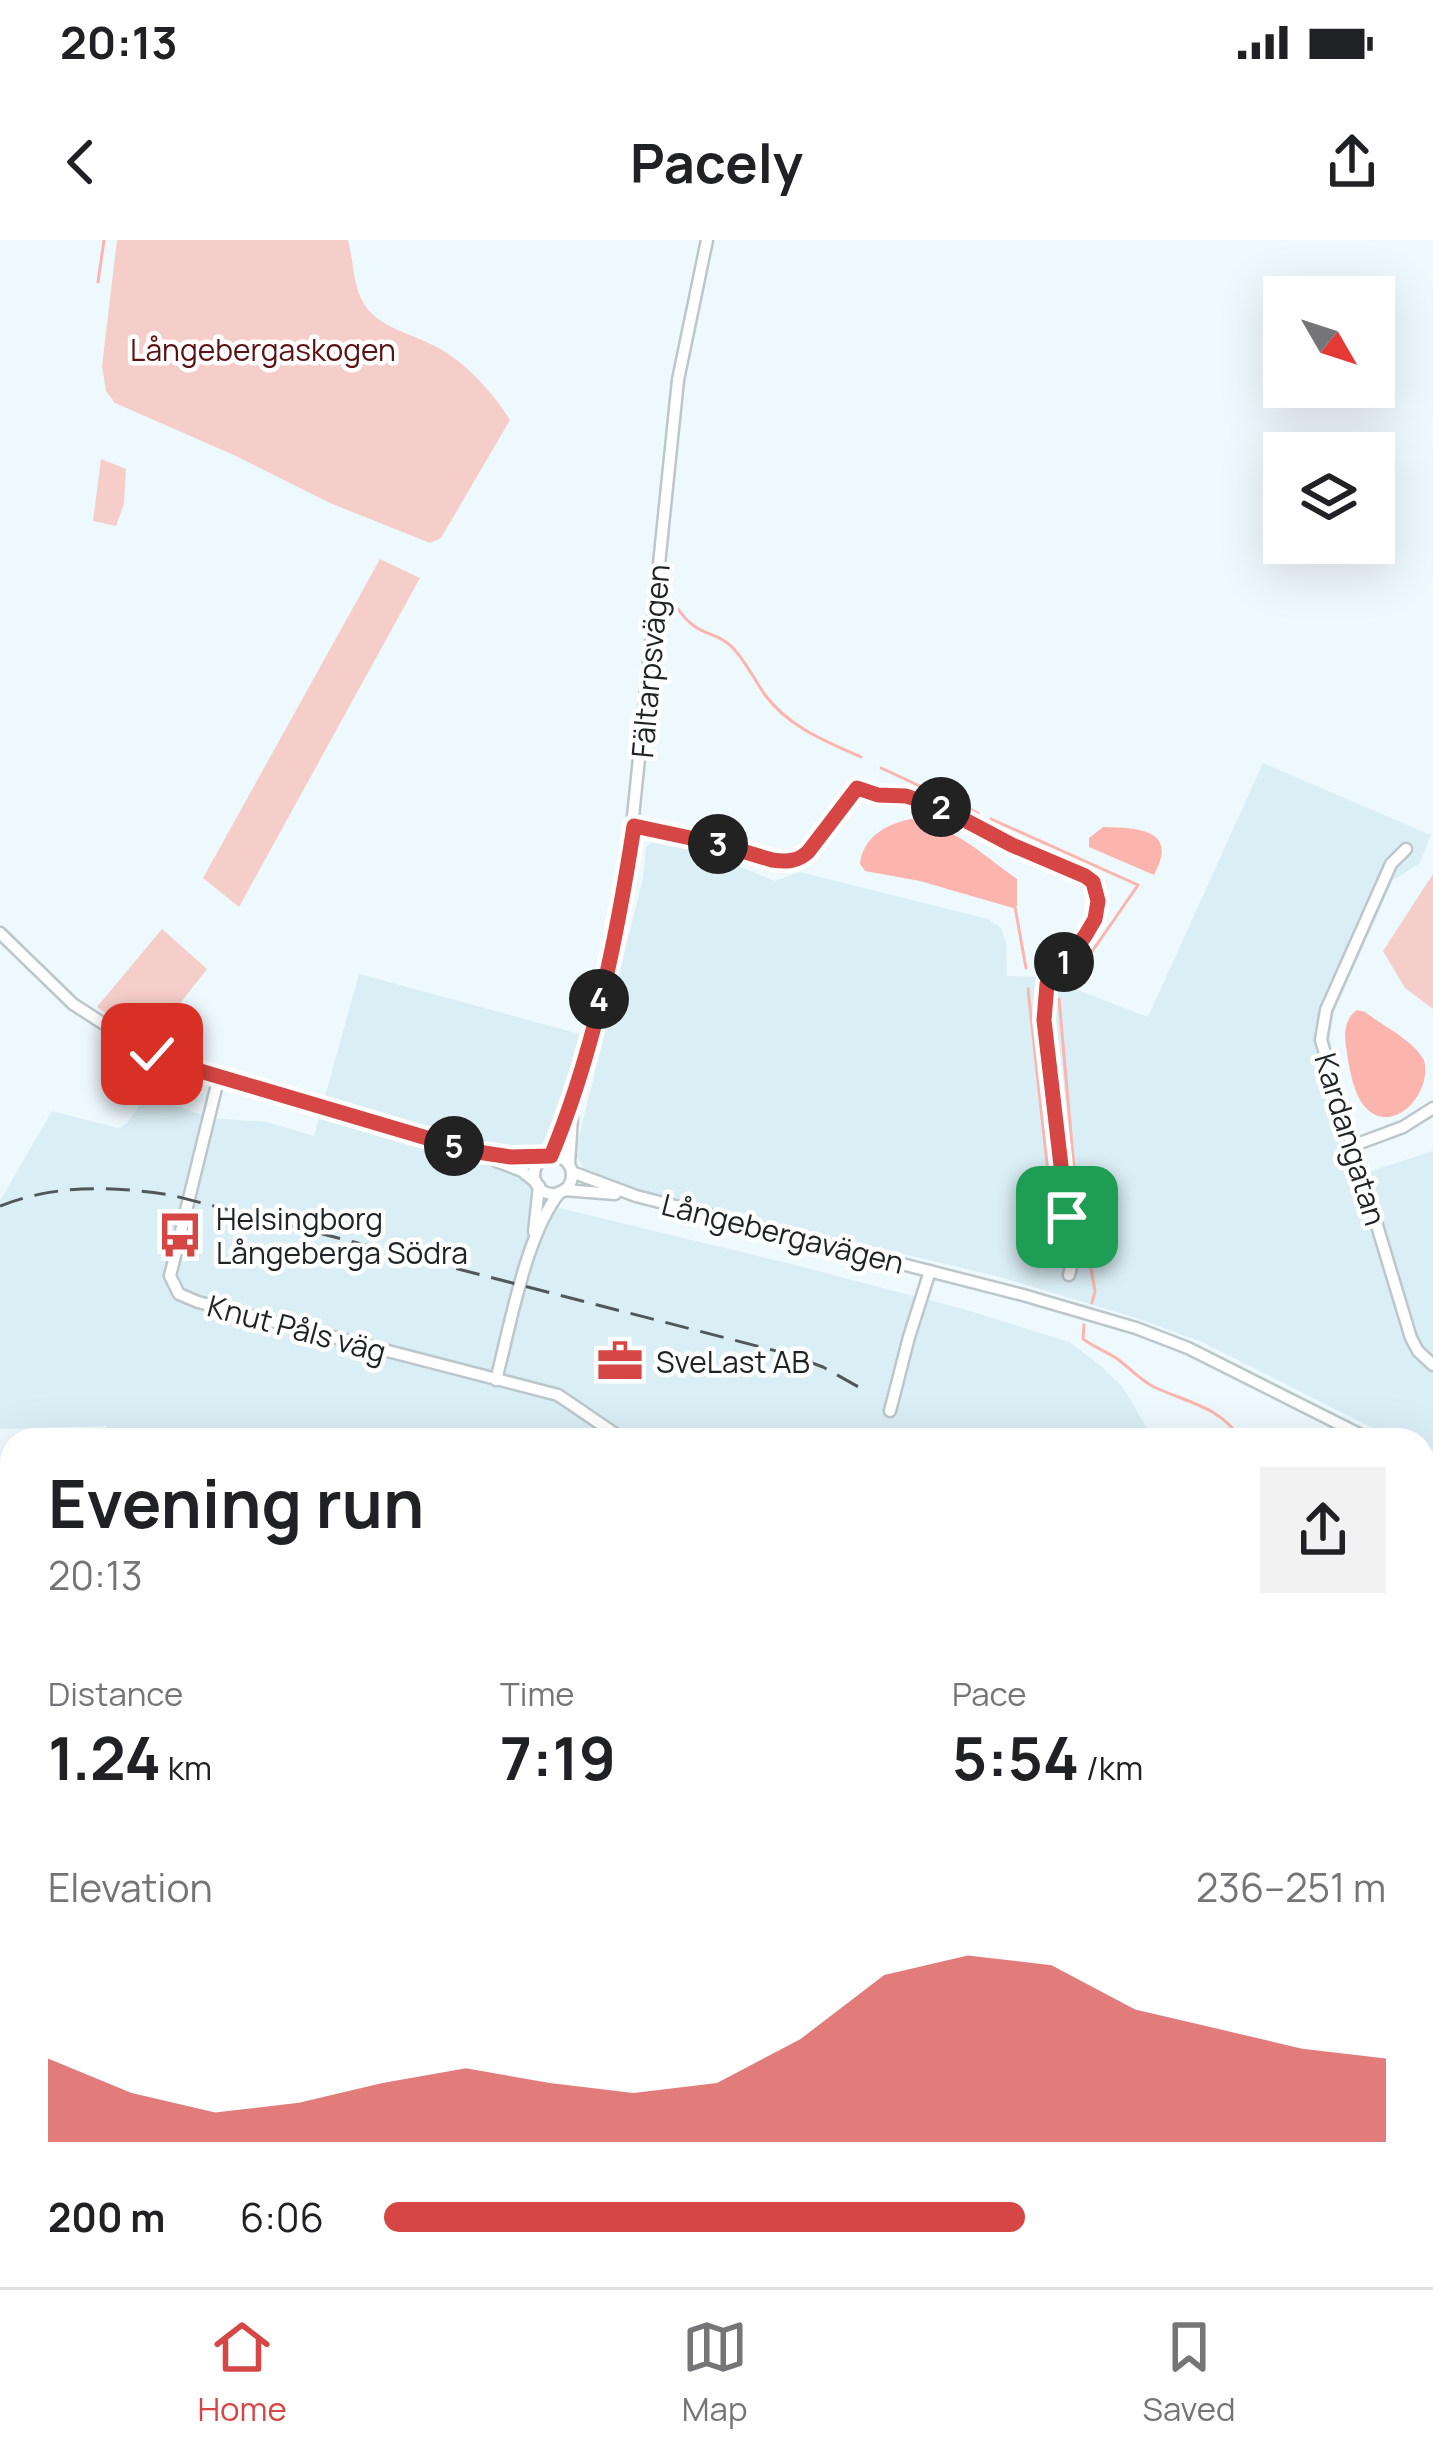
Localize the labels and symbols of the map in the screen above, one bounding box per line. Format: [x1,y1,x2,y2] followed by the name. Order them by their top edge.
[1263,276,1395,408] north arrow
[130,329,396,370] park label: Långebergaskogen
[621,563,679,759] street label: Fältarpsvägen
[911,777,971,837] pin: 2
[688,814,748,874] pin: 3
[1034,932,1094,992] pin: 1
[569,969,629,1029] pin: 4
[101,1003,203,1105] pin
[1305,1048,1397,1230] street label: Kardangatan
[424,1116,484,1176] pin: 5
[1016,1166,1118,1268] pin
[658,1183,908,1283] street label: Långebergavägen
[216,1198,468,1273] place label: Helsingborg Långeberga Södra
[155,1210,205,1260] bus stop icon: Helsingborg Långeberga Södra
[203,1285,391,1371] street label: Knut Påls väg
[595,1336,645,1386] office icon: SveLast AB
[656,1341,810,1382] place label: SveLast AB

